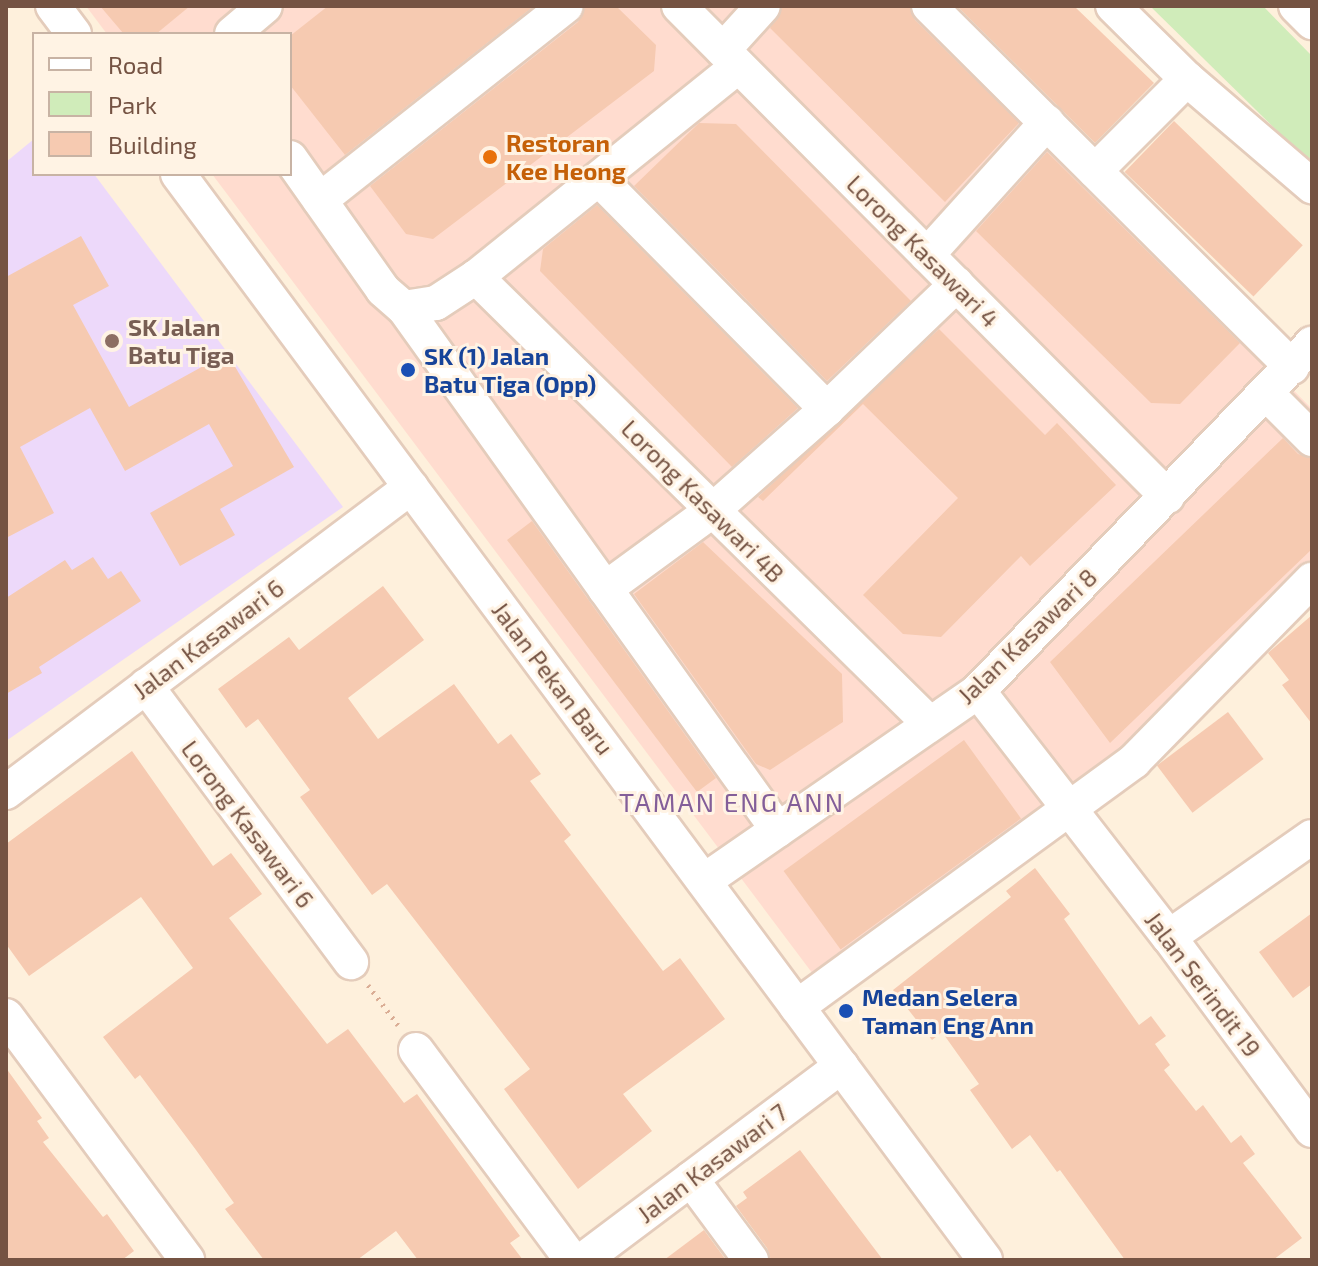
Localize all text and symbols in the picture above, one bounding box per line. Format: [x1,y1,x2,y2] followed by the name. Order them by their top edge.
[32,32,292,176] legend
[108,50,163,79] text: Road
[108,90,157,119] text: Park
[506,129,626,185] place label: Restoran Kee Heong
[108,130,197,159] text: Building
[481,148,499,166] marker: Restoran Kee Heong
[841,169,1005,333] street label: Lorong Kasawari 4
[128,313,235,369] place label: SK Jalan Batu Tiga
[103,332,121,350] marker: SK Jalan Batu Tiga
[424,342,597,398] place label: SK (1) Jalan Batu Tiga (Opp)
[399,361,417,379] marker: SK (1) Jalan Batu Tiga (Opp)
[616,414,790,588] street label: Lorong Kasawari 4B
[952,562,1102,710] street label: Jalan Kasawari 8
[127,573,289,705] street label: Jalan Kasawari 6
[486,596,620,760] street label: Jalan Pekan Baru
[176,735,320,913] street label: Lorong Kasawari 6
[619,786,845,818] district label: TAMAN ENG ANN
[1139,906,1267,1062] street label: Jalan Serindit 19
[862,983,1034,1039] place label: Medan Selera Taman Eng Ann
[837,1002,855,1020] marker: Medan Selera Taman Eng Ann
[632,1097,792,1229] street label: Jalan Kasawari 7

